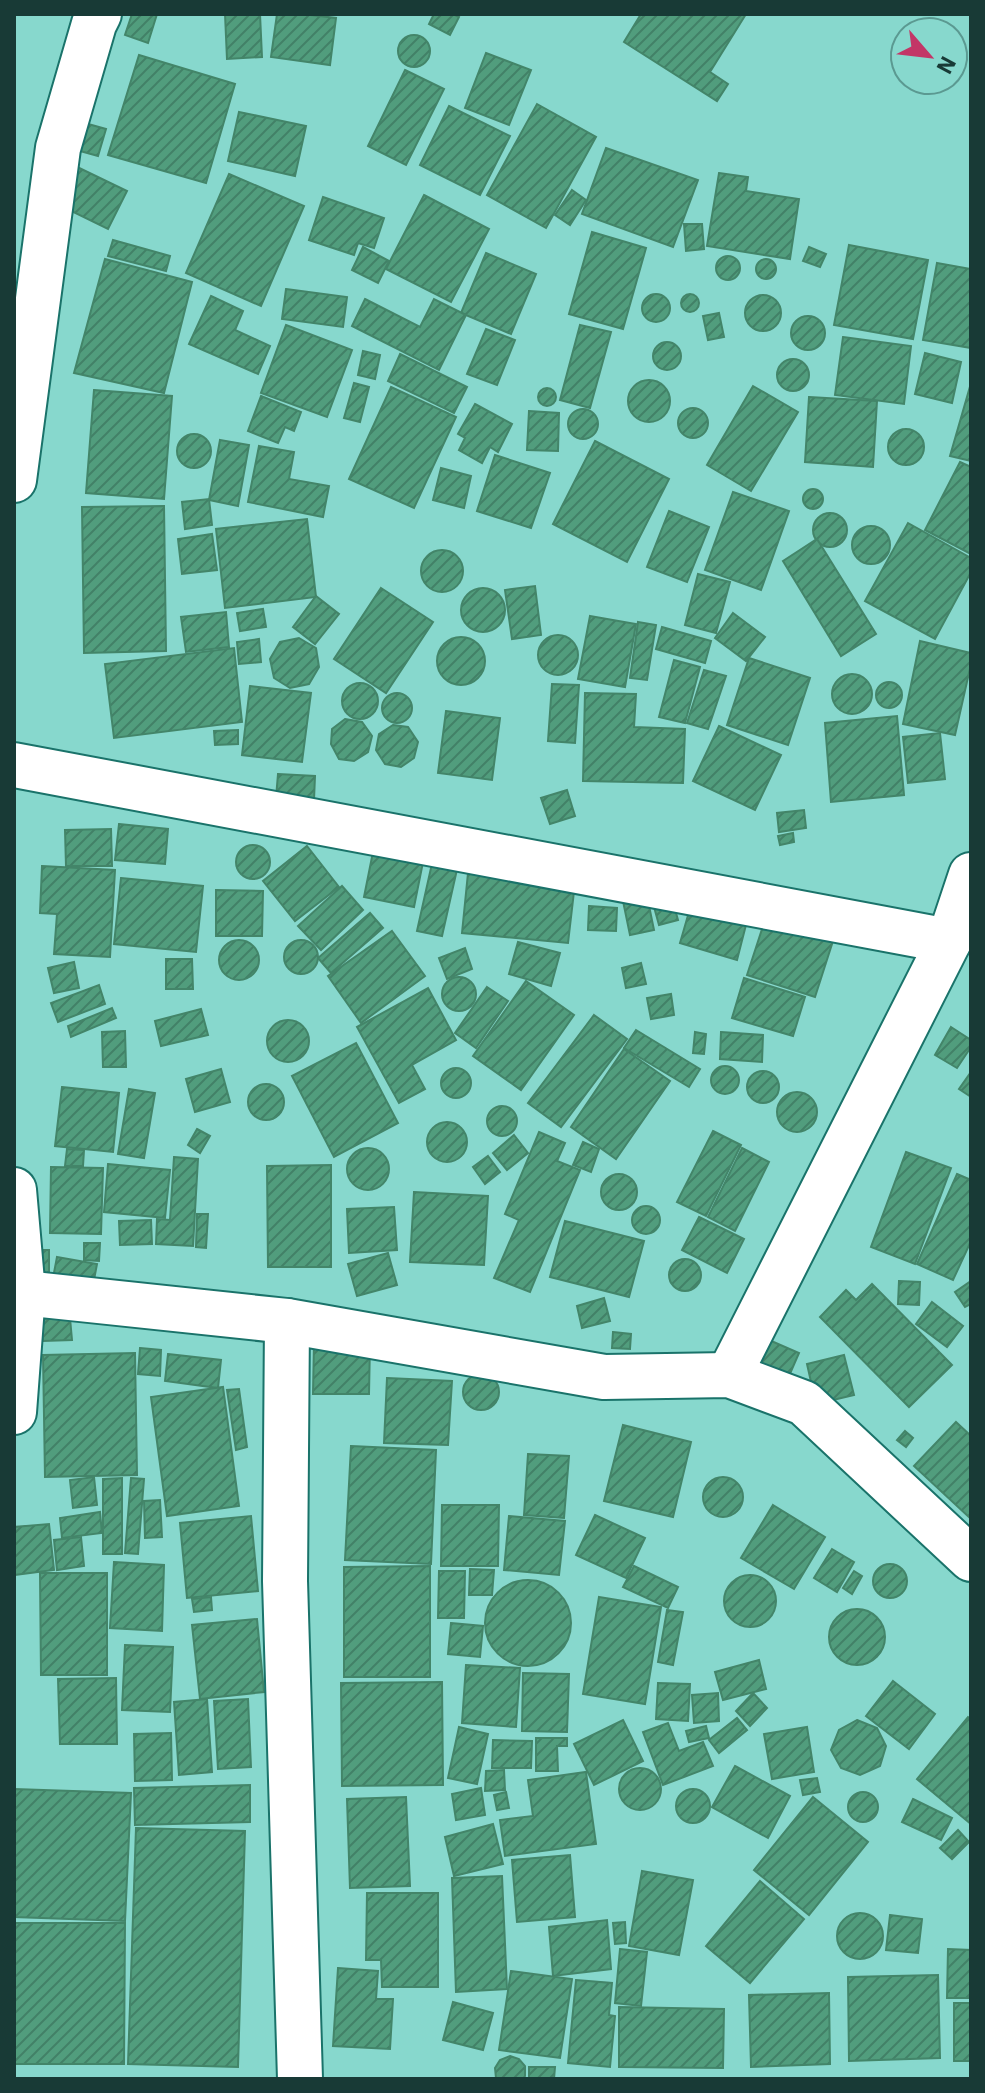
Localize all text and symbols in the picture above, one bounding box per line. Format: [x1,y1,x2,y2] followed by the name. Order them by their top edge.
[889,16,969,96] north arrow
[931,52,964,79] text: N

